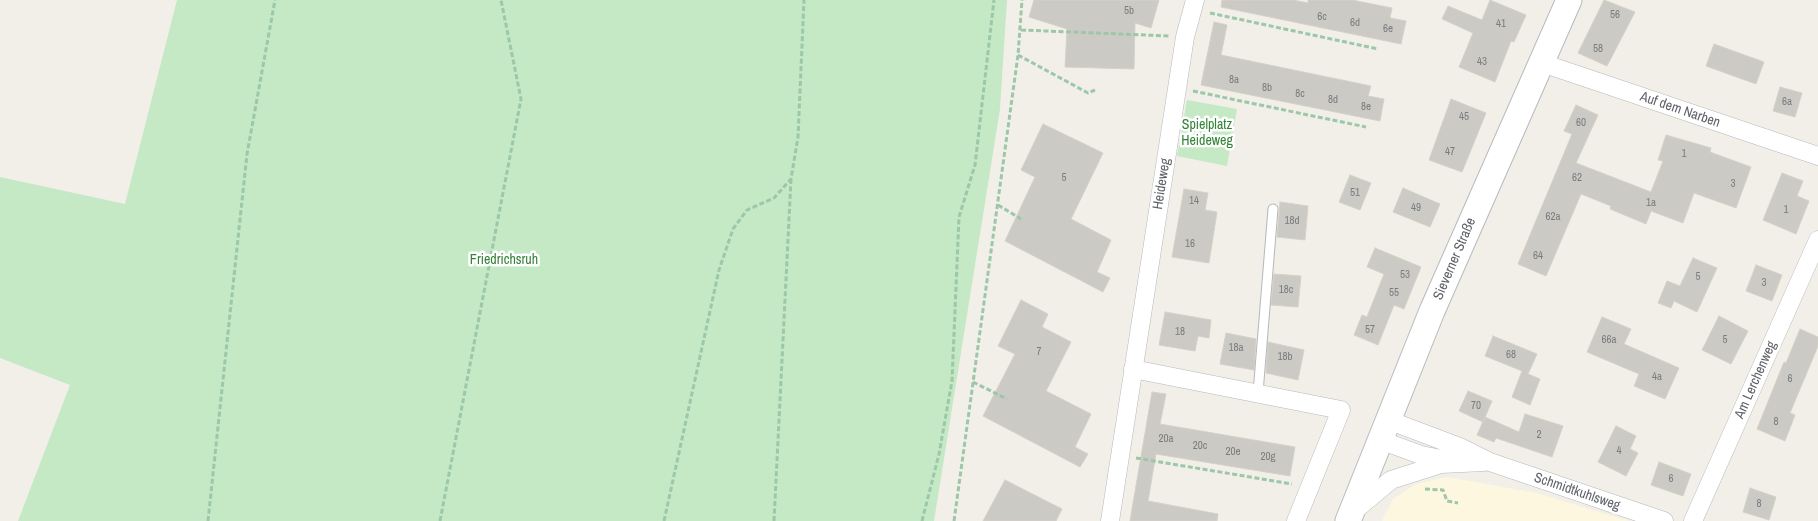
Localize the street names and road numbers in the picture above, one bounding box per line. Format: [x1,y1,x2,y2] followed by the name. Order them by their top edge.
[1638,88,1722,132] street label: Auf dem Narben
[1150,157,1174,211] street label: Heideweg
[1430,215,1480,303] street label: Sieverner Straße
[1731,339,1781,421] street label: Am Lerchenweg
[1532,469,1622,515] street label: Schmidtkuhlsweg

